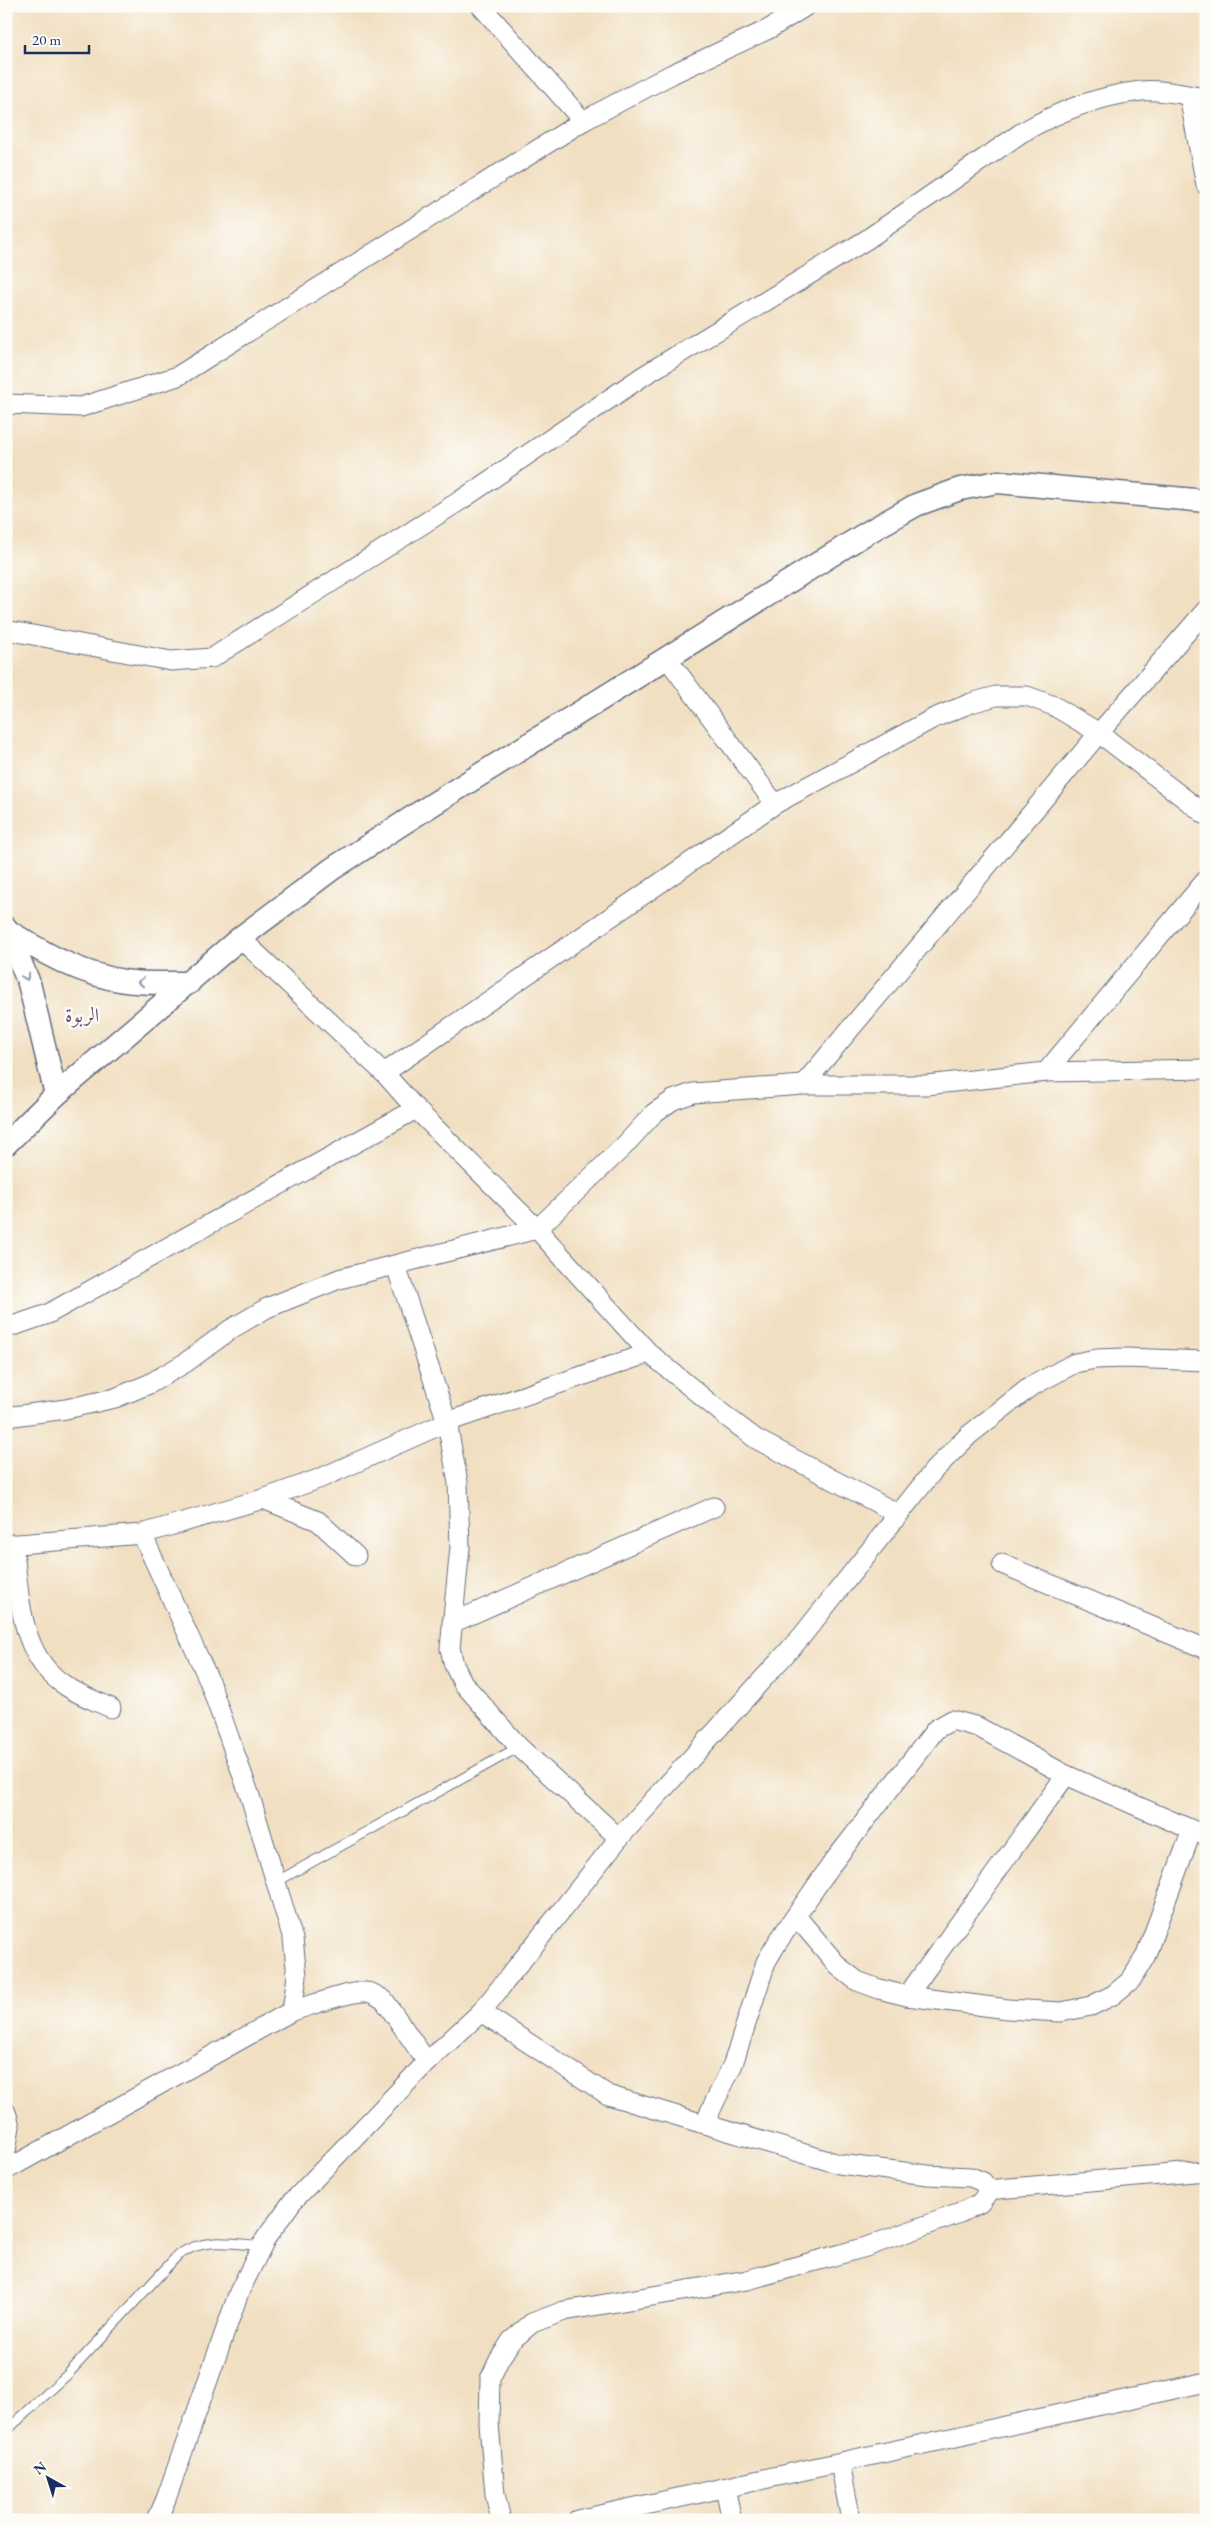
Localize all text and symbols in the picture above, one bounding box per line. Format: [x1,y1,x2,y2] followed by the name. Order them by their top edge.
[25,22,89,54] scale bar
[32,30,61,49] text: 20 m
[20,972,30,980] one-way arrow
[136,977,144,987] one-way arrow
[65,1002,99,1028] district label: الربوة
[22,2454,72,2504] north arrow
[30,2457,50,2478] text: N

